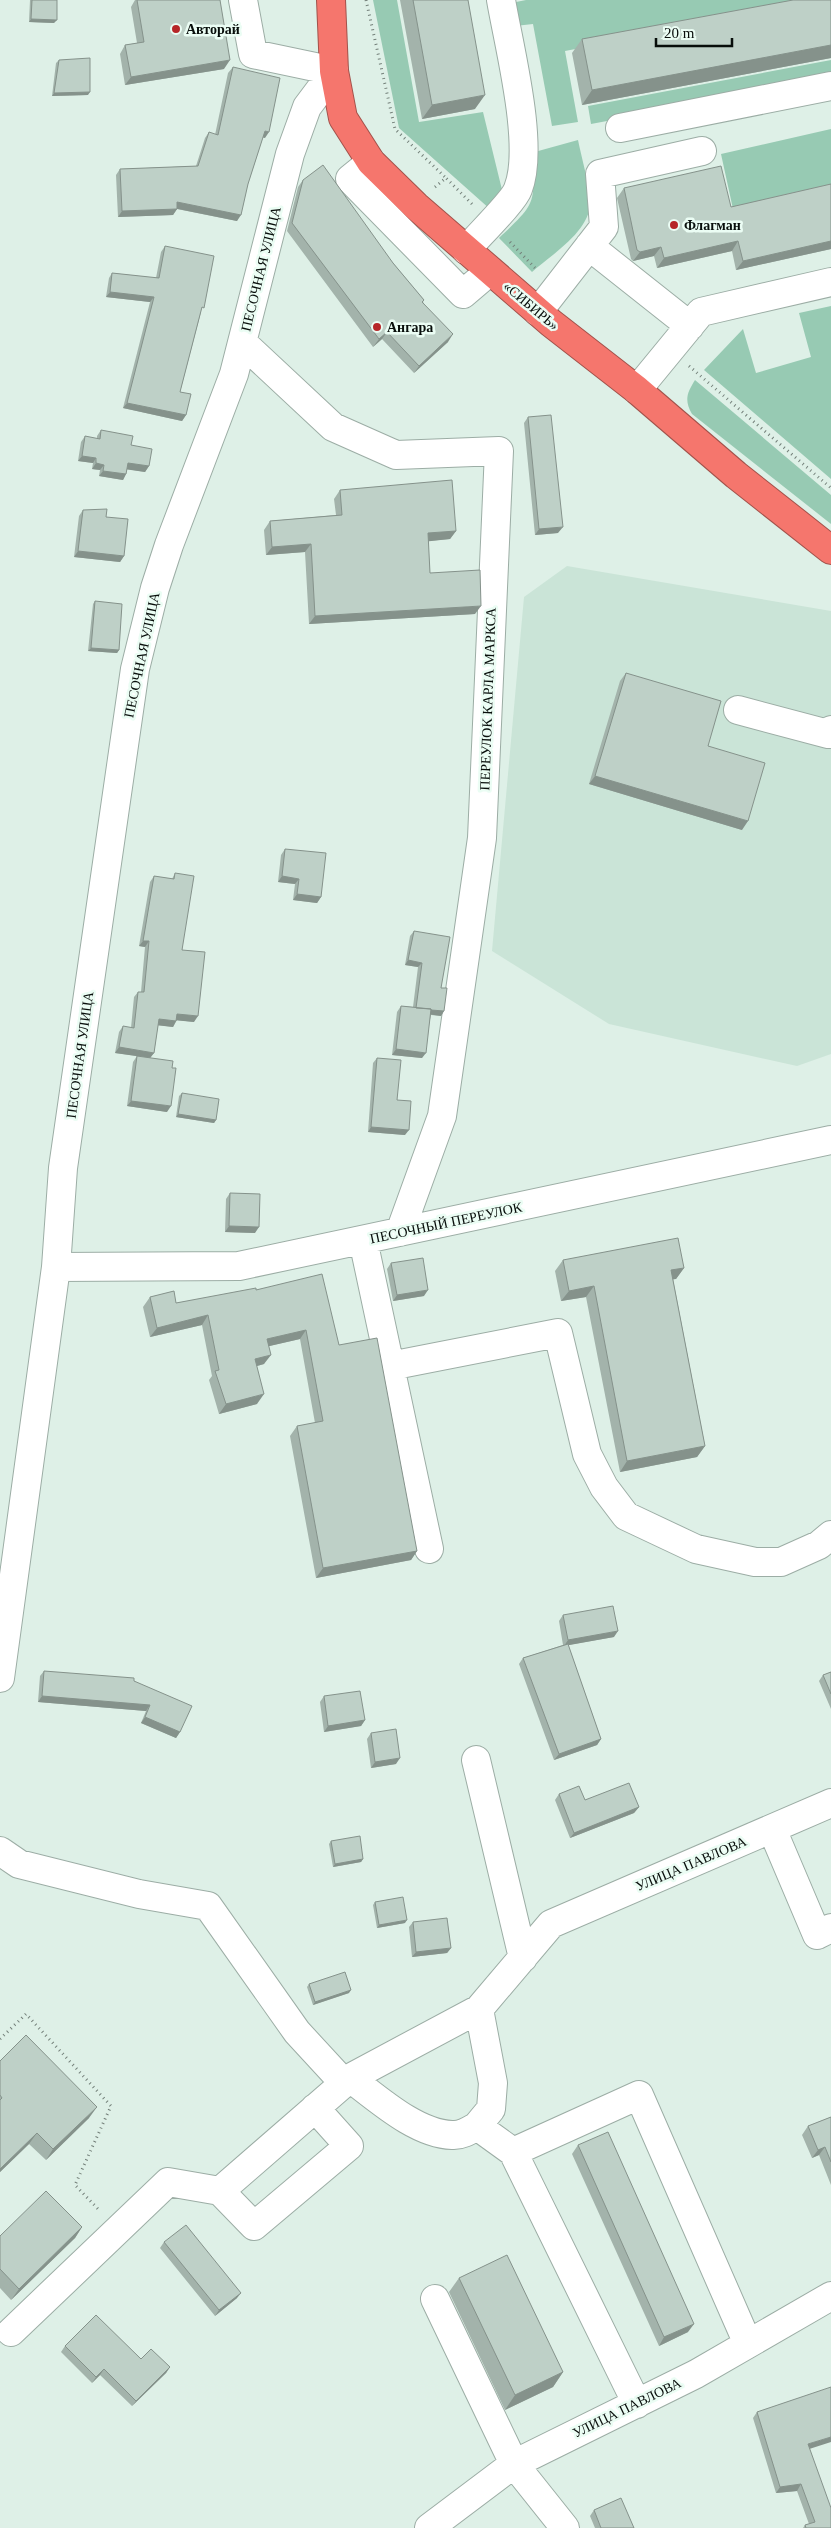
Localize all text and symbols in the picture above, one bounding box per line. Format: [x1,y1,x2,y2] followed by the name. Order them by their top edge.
[656,15,732,47] scale bar
[186,22,240,37] place label: Авторай
[170,23,182,35] marker: Авторай
[664,25,695,41] text: 20 m
[238,204,284,333] street label: ПЕСОЧНАЯ УЛИЦА
[684,218,741,233] place label: Флагман
[668,219,680,231] marker: Флагман
[500,279,562,333] street label: «СИБИРЬ»
[387,320,433,335] place label: Ангара
[371,321,383,333] marker: Ангара
[121,590,163,719] street label: ПЕСОЧНАЯ УЛИЦА
[477,606,499,791] street label: ПЕРЕУЛОК КАРЛА МАРКСА
[64,990,96,1119] street label: ПЕСОЧНАЯ УЛИЦА
[368,1198,524,1246] street label: ПЕСОЧНЫЙ ПЕРЕУЛОК
[633,1834,749,1894] street label: УЛИЦА ПАВЛОВА
[570,2375,684,2441] street label: УЛИЦА ПАВЛОВА

